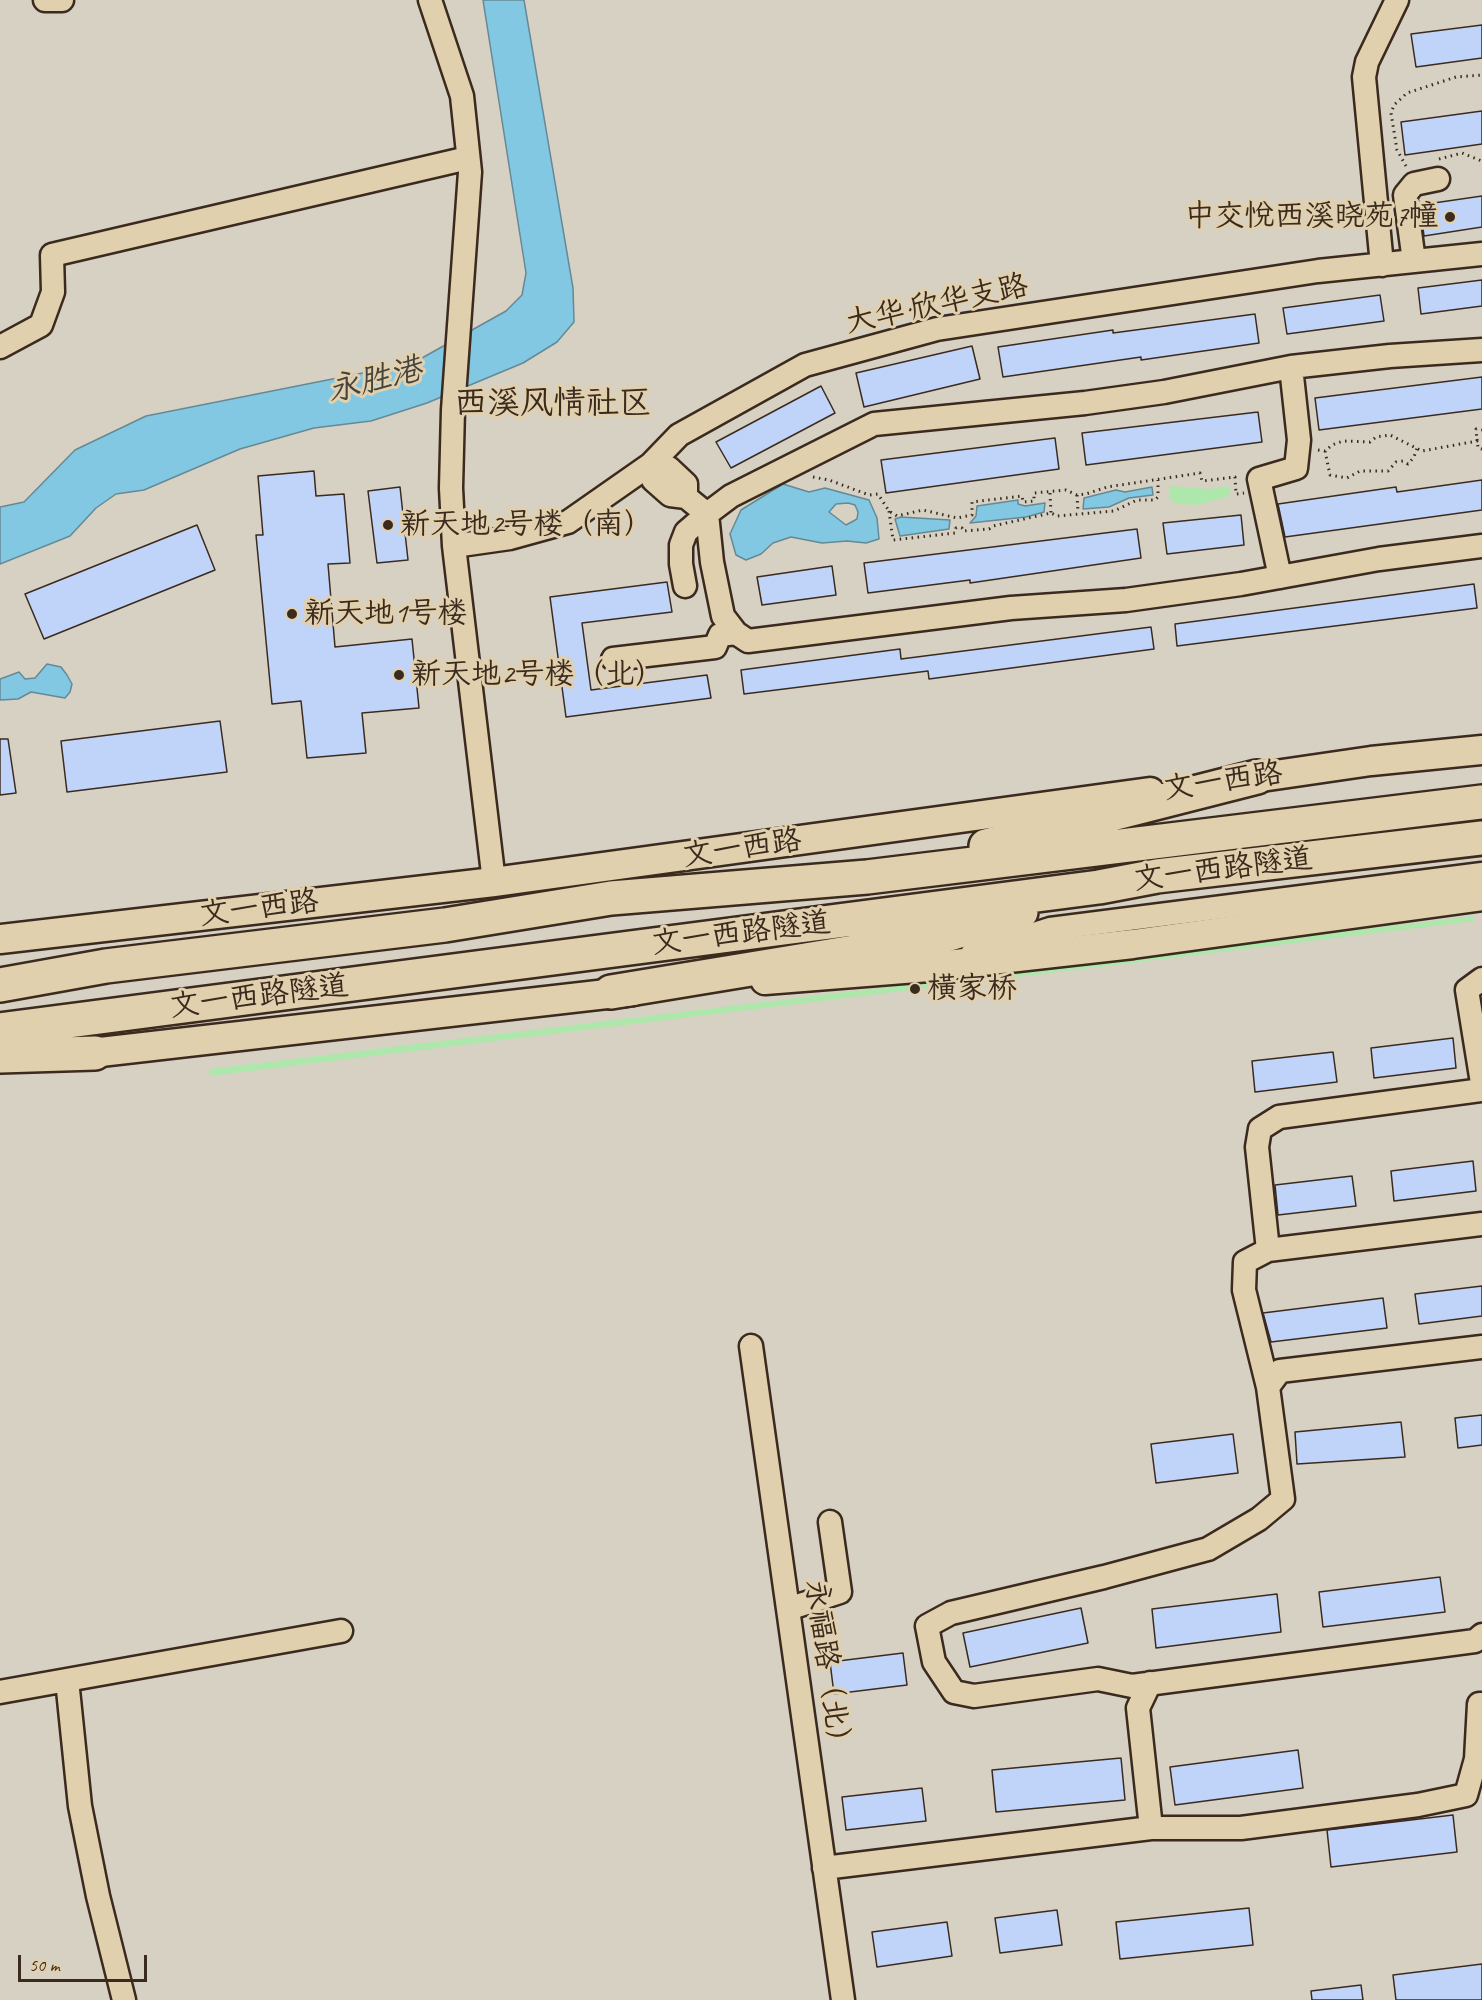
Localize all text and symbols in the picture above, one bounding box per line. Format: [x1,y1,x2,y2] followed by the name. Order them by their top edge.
[1185,199,1438,235] place label: 中交悦西溪晓苑7幢
[1443,210,1457,224] marker: 中交悦西溪晓苑7幢
[842,268,1032,342] street label: 大华·欣华支路
[324,351,426,411] water label: 永胜港
[454,384,652,424] district label: 西溪风情社区
[400,507,653,543] place label: 新天地2号楼（南）
[381,518,395,532] marker: 新天地2号楼（南）
[304,596,467,632] place label: 新天地1号楼
[285,607,299,621] marker: 新天地1号楼
[411,657,664,693] place label: 新天地2号楼（北）
[392,668,406,682] marker: 新天地2号楼（北）
[1161,756,1285,808] street label: 文一西路
[680,823,804,875] street label: 文一西路
[1131,841,1315,899] street label: 文一西路隧道
[197,884,321,934] street label: 文一西路
[649,905,833,963] street label: 文一西路隧道
[167,968,351,1026] street label: 文一西路隧道
[927,971,1017,1007] place label: 横家桥
[908,982,922,996] marker: 横家桥
[797,1577,857,1761] street label: 永福路（北）
[21,1943,150,1981] scale bar
[29,1954,60,1976] text: 50 m

